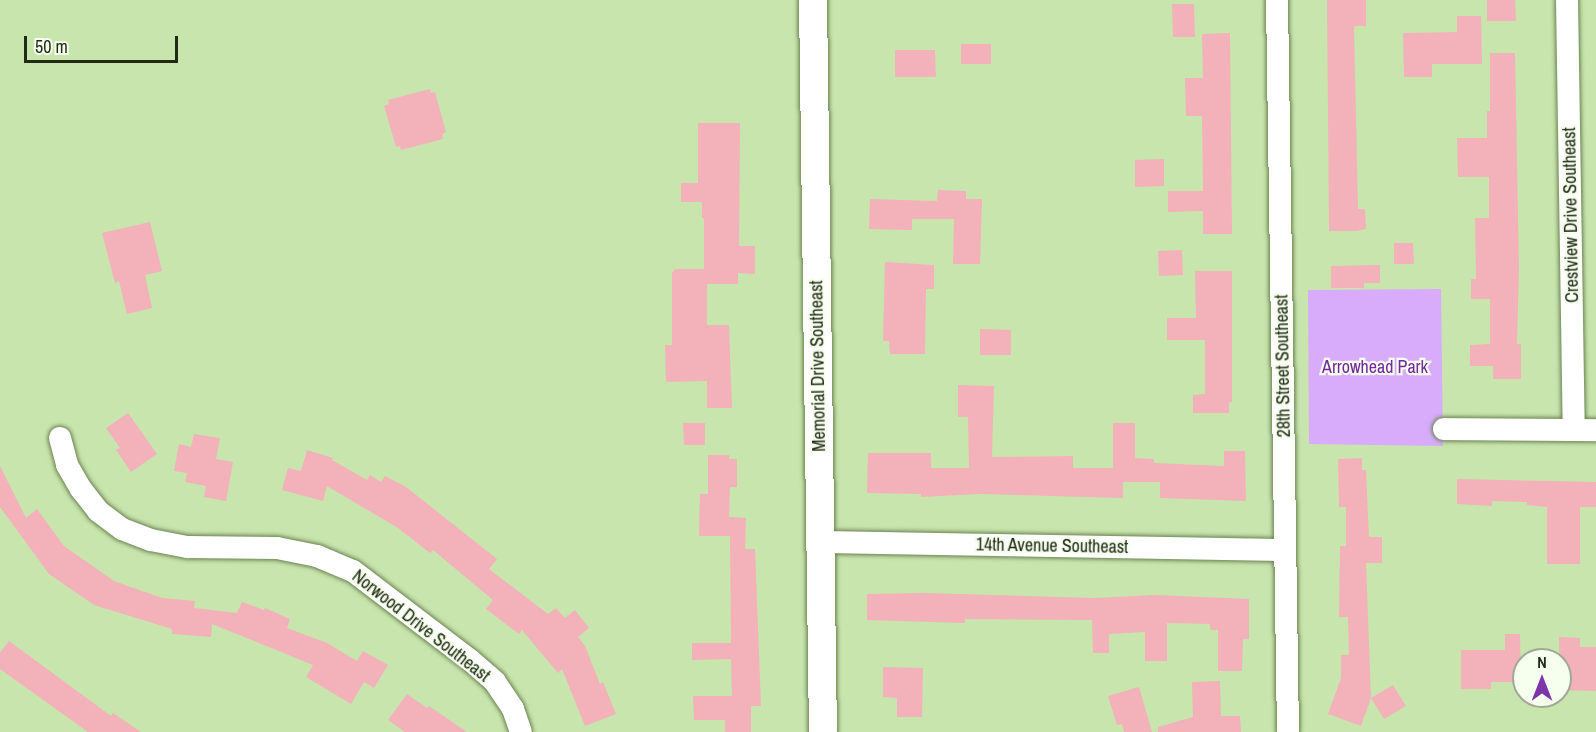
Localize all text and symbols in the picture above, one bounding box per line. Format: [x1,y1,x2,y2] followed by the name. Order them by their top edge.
[27,24,182,62] scale bar
[35,34,68,59] text: 50 m
[1559,127,1583,303] street label: Crestview Drive Southeast
[806,280,830,452] street label: Memorial Drive Southeast
[1271,294,1295,438] street label: 28th Street Southeast
[1322,356,1428,378] park label: Arrowhead Park
[975,534,1129,558] street label: 14th Avenue Southeast
[348,565,494,687] street label: Norwood Drive Southeast
[1512,648,1572,708] north arrow
[1537,651,1547,673] text: N

